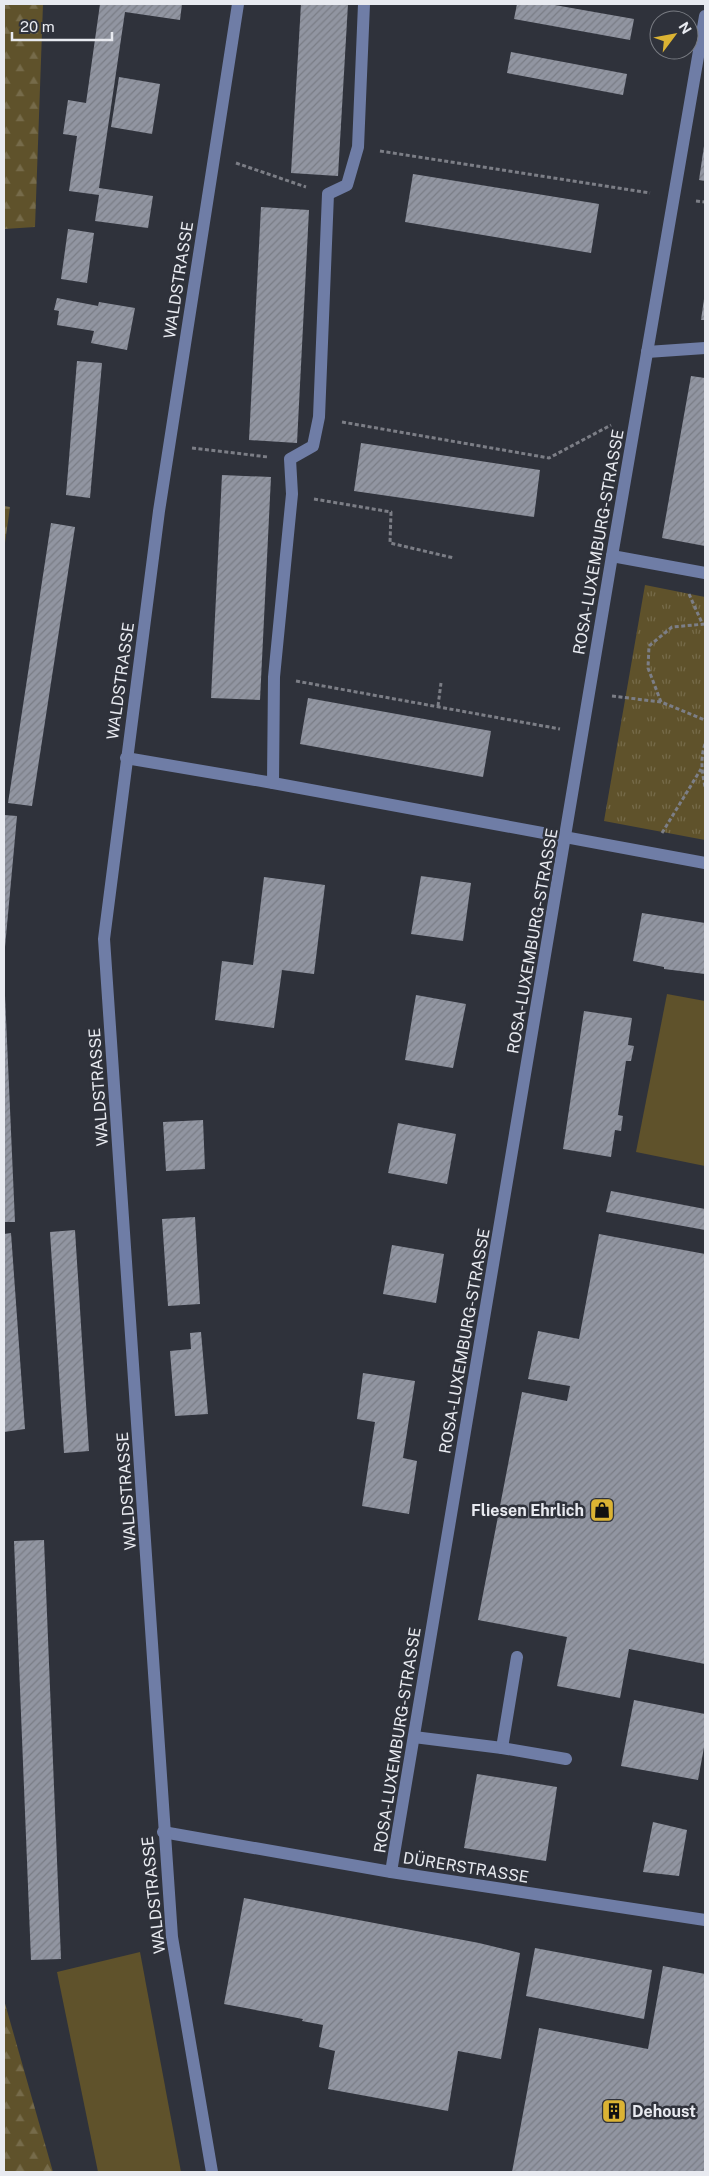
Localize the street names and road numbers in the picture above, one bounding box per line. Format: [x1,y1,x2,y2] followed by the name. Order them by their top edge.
[160,220,197,340] street label: WALDSTRASSE
[569,428,628,656] street label: ROSA-LUXEMBURG-STRASSE
[103,621,138,741] street label: WALDSTRASSE
[503,827,562,1055] street label: ROSA-LUXEMBURG-STRASSE
[85,1027,112,1147] street label: WALDSTRASSE
[435,1227,494,1455] street label: ROSA-LUXEMBURG-STRASSE
[113,1431,140,1551] street label: WALDSTRASSE
[370,1626,425,1854] street label: ROSA-LUXEMBURG-STRASSE
[138,1835,169,1955] street label: WALDSTRASSE
[402,1847,530,1887] street label: DÜRERSTRASSE

